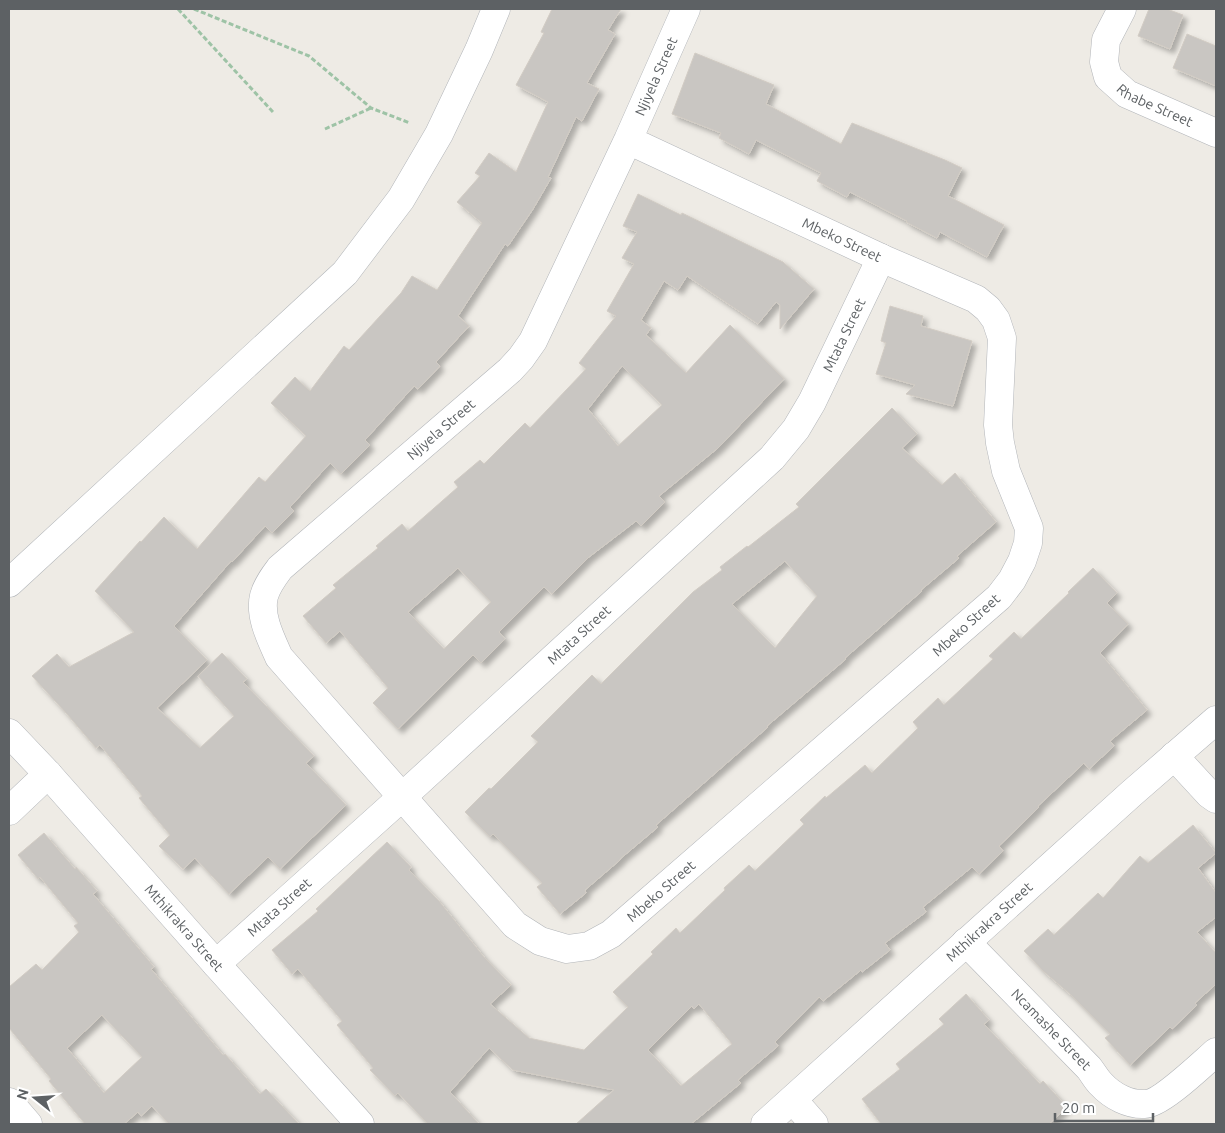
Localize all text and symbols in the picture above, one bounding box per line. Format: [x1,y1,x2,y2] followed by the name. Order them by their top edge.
[632,34,681,118] street label: Njiyela Street
[1113,81,1196,130] street label: Rhabe Street
[800,214,884,265] street label: Mbeko Street
[820,295,869,375] street label: Mtata Street
[404,395,479,463] street label: Njiyela Street
[929,590,1003,660] street label: Mbeko Street
[544,602,614,668] street label: Mtata Street
[624,857,699,925] street label: Mbeko Street
[244,874,315,940] street label: Mtata Street
[943,878,1036,965] street label: Mthikrakra Street
[141,881,227,975] street label: Mthikrakra Street
[1008,985,1095,1074] street label: Ncamashe Street
[10,1073,60,1123] north arrow
[13,1087,32,1102] text: N
[1055,1090,1152,1122] scale bar
[1062,1099,1095,1116] text: 20 m

